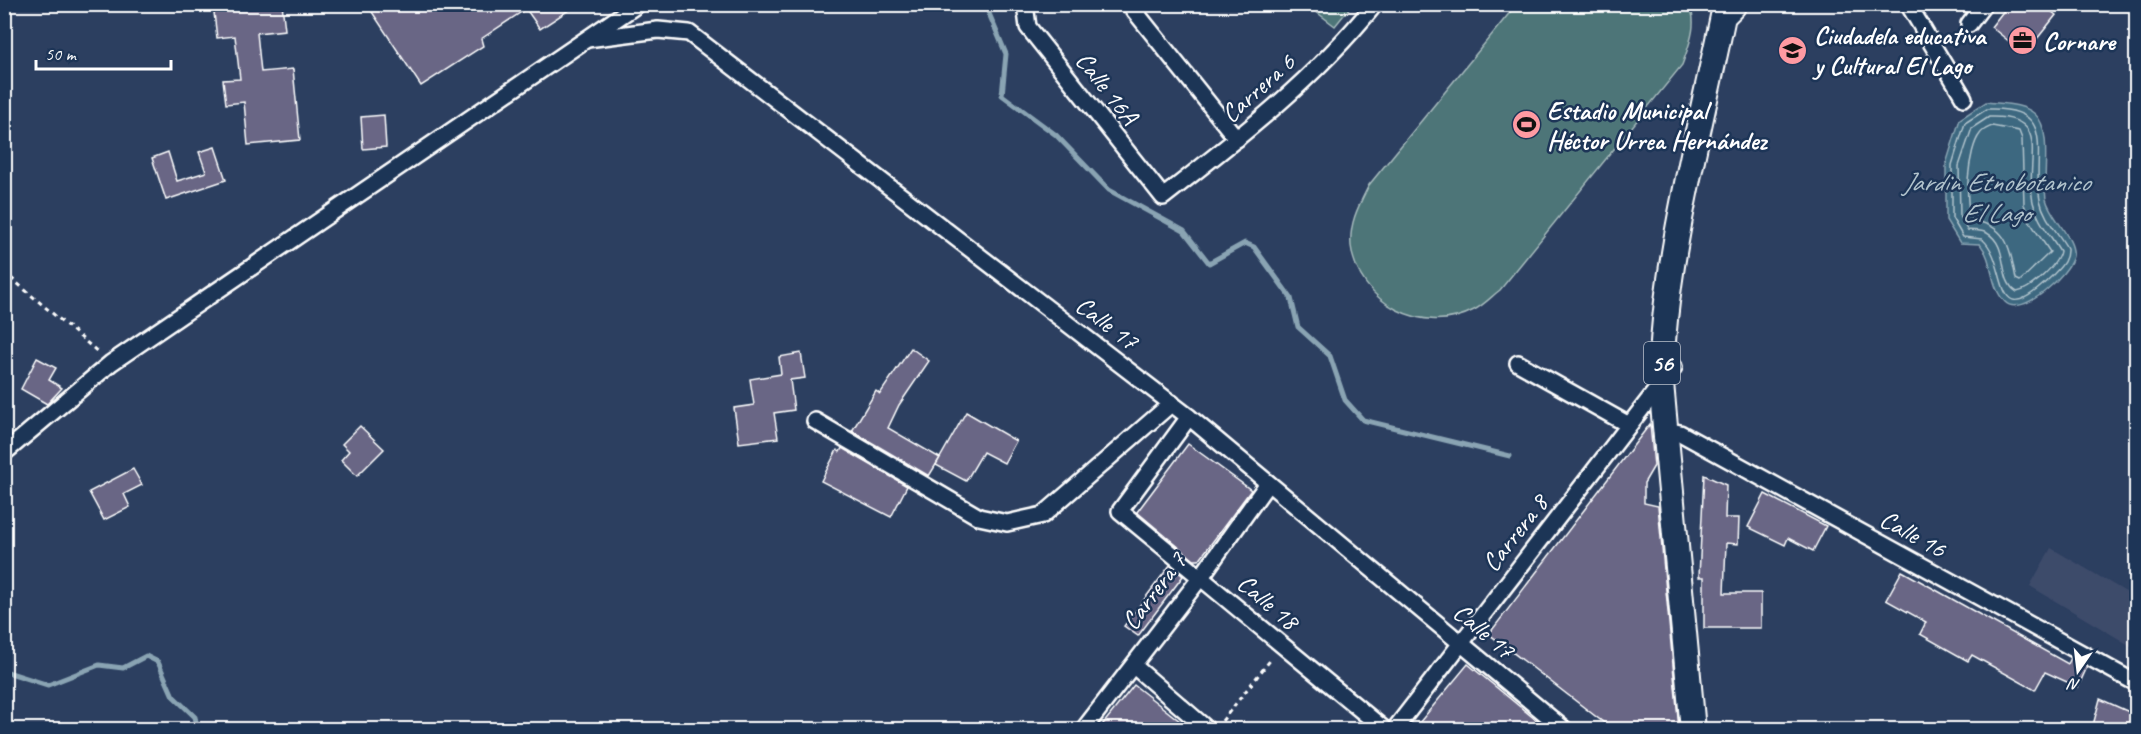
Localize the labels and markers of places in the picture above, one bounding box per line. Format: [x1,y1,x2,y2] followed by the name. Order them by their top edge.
[1812,19,1988,82] place label: Ciudadela educativa y Cultural El Lago
[2006,25,2038,57] office icon: Cornare
[2043,25,2117,58] place label: Cornare
[1777,34,1809,66] school or university icon: Ciudadela educativa y Cultural El Lago
[1547,94,1768,157] place label: Estadio Municipal Héctor Urrea Hernández
[1510,109,1542,141] sports icon: Estadio Municipal Héctor Urrea Hernández

